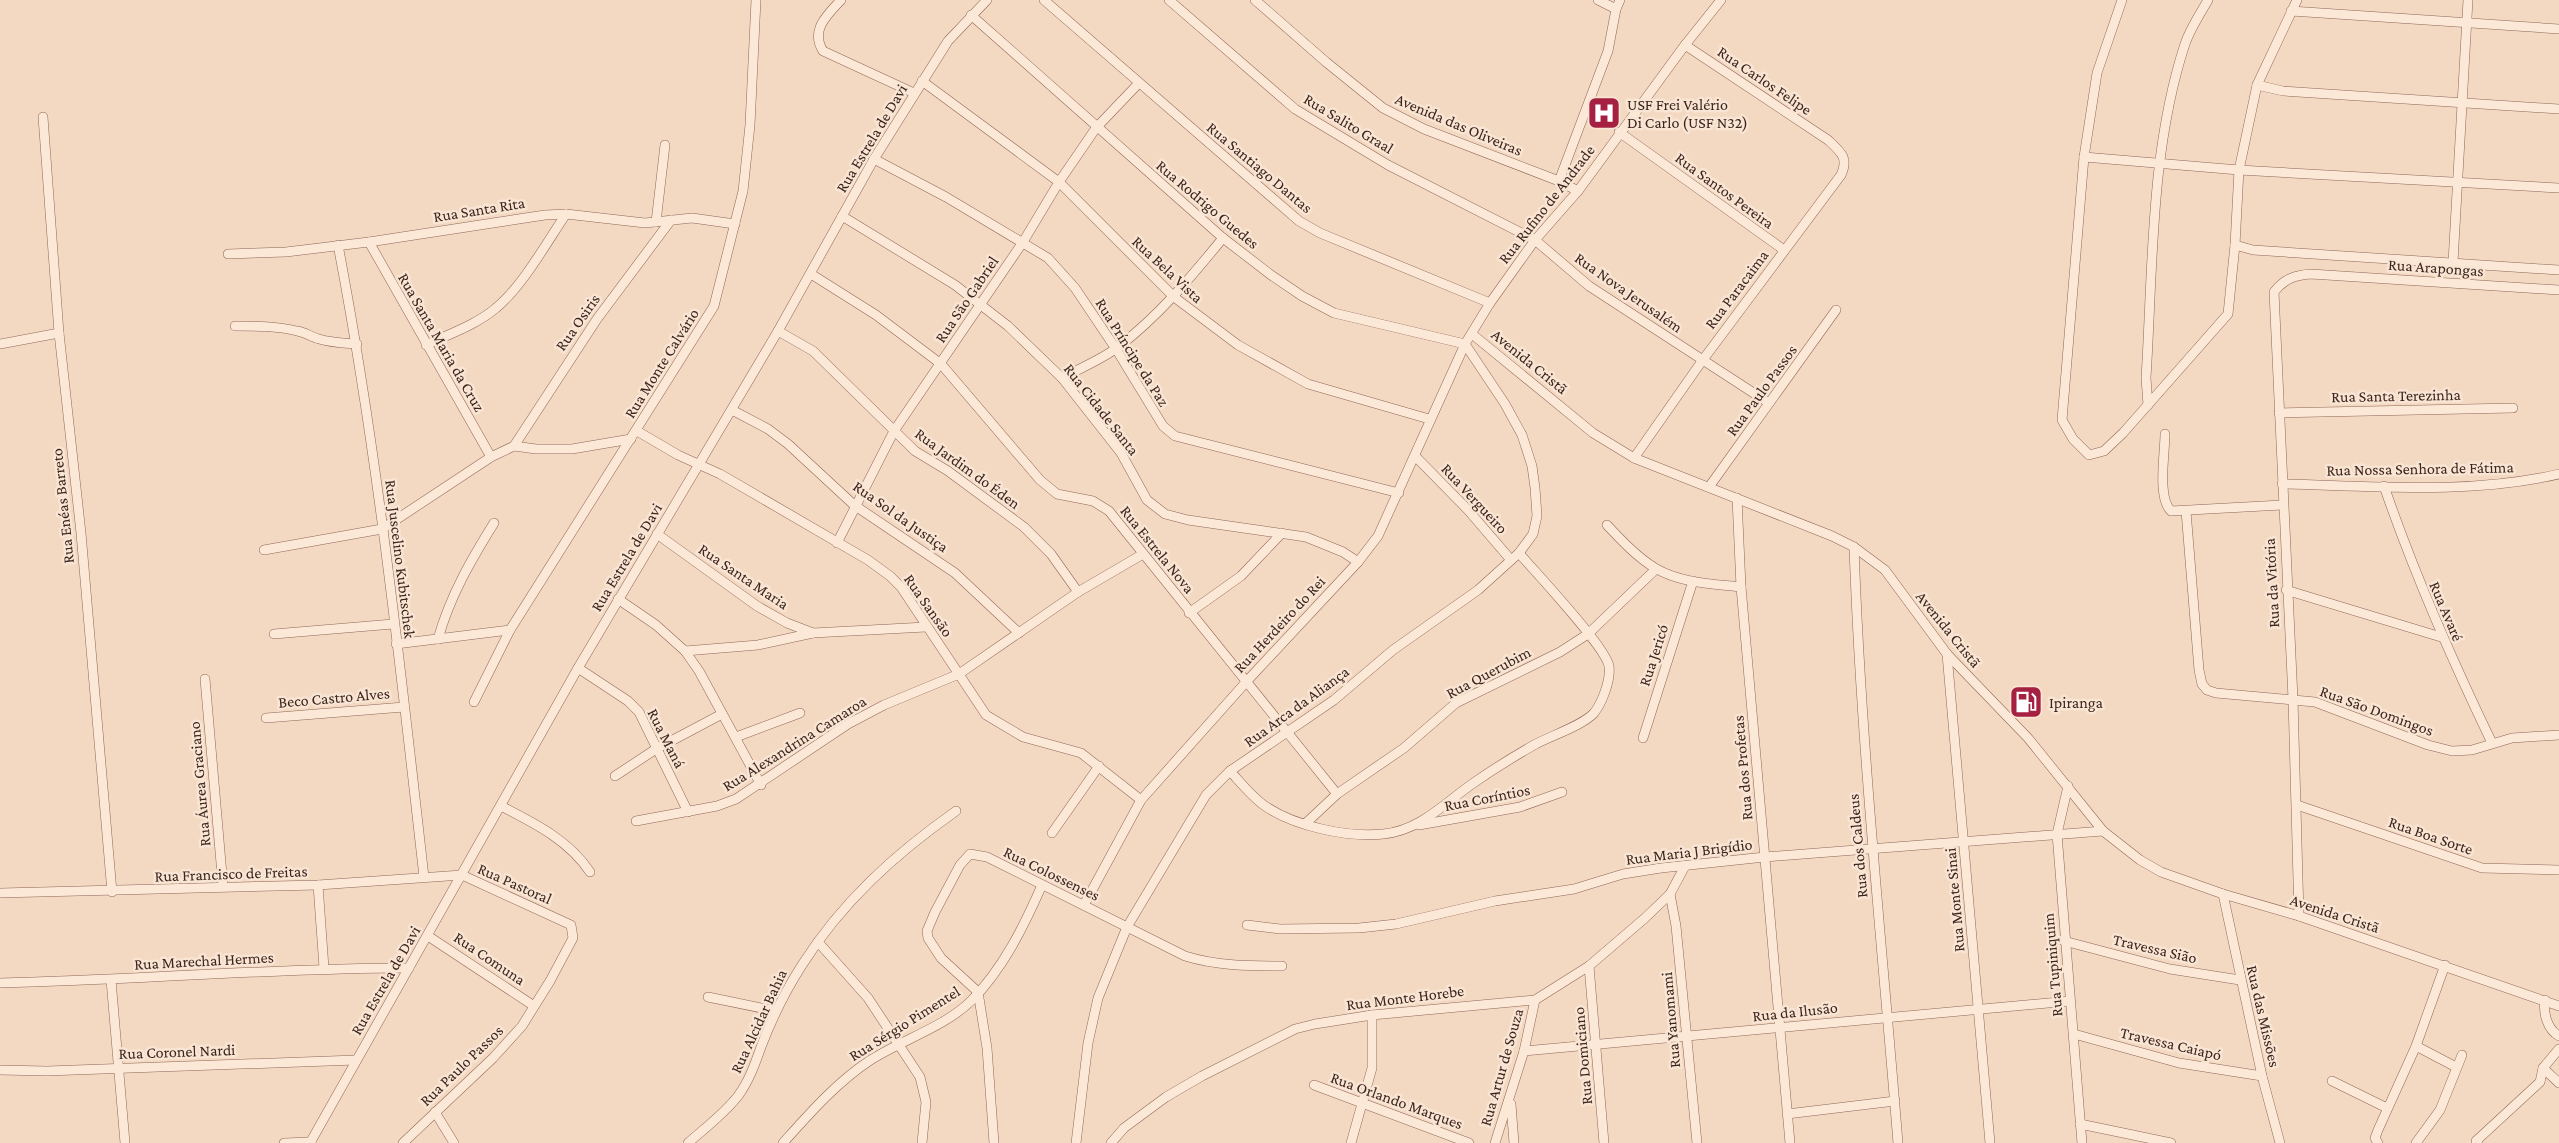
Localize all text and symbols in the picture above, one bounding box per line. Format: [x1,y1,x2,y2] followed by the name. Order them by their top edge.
[1714,43,1815,119] street label: Rua Carlos Felipe
[833,81,910,195] street label: Rua Estrela de Davi
[1301,90,1397,157] street label: Rua Salito Graal
[1393,90,1525,159] street label: Avenida das Oliveiras
[1586,95,1622,131] hospital icon: USF Frei Valério Di Carlo (USF N32)
[1627,96,1748,132] place label: USF Frei Valério Di Carlo (USF N32)
[1203,118,1316,217] street label: Rua Santiago Dantas
[1495,142,1598,267] street label: Rua Rufino de Andrade
[1672,149,1778,232] street label: Rua Santos Pereira
[1152,157,1262,253] street label: Rua Rodrigo Guedes
[432,194,527,225] street label: Rua Santa Rita
[1129,232,1207,307] street label: Rua Bela Vista
[1701,246,1772,332] street label: Rua Paracaima
[1571,249,1686,337] street label: Rua Nova Jerusalém
[931,253,1001,346] street label: Rua São Gabriel
[2388,256,2484,280] street label: Rua Arapongas
[395,270,488,415] street label: Rua Santa Maria da Cruz
[552,291,603,354] street label: Rua Osiris
[1092,295,1173,410] street label: Rua Príncipe da Paz
[621,305,702,421] street label: Rua Monte Calvário
[1488,326,1572,398] street label: Avenida Cristã
[1723,341,1800,439] street label: Rua Paulo Passos
[1061,360,1143,459] street label: Rua Cidade Santa
[2331,386,2462,405] street label: Rua Santa Terezinha
[911,425,1024,513] street label: Rua Jardim do Éden
[48,447,77,564] street label: Rua Enéas Barreto
[2326,458,2514,479] street label: Rua Nossa Senhora de Fátima
[1437,460,1511,537] street label: Rua Vergueiro
[849,477,952,557] street label: Rua Sol da Justiça
[381,479,419,640] street label: Rua Juscelino Kubitschek
[588,500,665,614] street label: Rua Estrela de Davi
[1117,502,1199,597] street label: Rua Estrela Nova
[2261,537,2282,628] street label: Rua da Vitória
[696,540,792,613] street label: Rua Santa Maria
[901,571,956,640] street label: Rua Sansão
[1230,573,1328,676] street label: Rua Herdeiro do Rei
[2426,579,2467,644] street label: Rua Avaré
[1913,588,1985,671] street label: Avenida Cristã
[1636,622,1672,688] street label: Rua Jericó
[1443,643,1534,702] street label: Rua Querubim
[1241,662,1353,751] street label: Rua Arca da Aliança
[2317,682,2436,740] street label: Rua São Domingos
[278,684,390,711] street label: Beco Castro Alves
[2008,684,2044,720] fuel station icon: Ipiranga
[719,692,870,795] street label: Rua Alexandrina Camaroa
[2049,694,2103,712] place label: Ipiranga
[644,706,689,771] street label: Rua Maná
[1729,715,1756,821] street label: Rua dos Profetas
[186,721,213,847] street label: Rua Áurea Graciano
[1443,781,1531,814] street label: Rua Coríntios
[1844,793,1871,899] street label: Rua dos Caldeus
[2386,813,2475,858] street label: Rua Boa Sorte
[1625,835,1754,869] street label: Rua Maria J Brigídio
[1001,843,1103,904] street label: Rua Colossenses
[1941,847,1968,953] street label: Rua Monte Sinai
[475,860,554,907] street label: Rua Pastoral
[154,862,308,885] street label: Rua Francisco de Freitas
[2288,891,2382,936] street label: Avenida Cristã
[2039,912,2066,1017] street label: Rua Tupiniquim
[347,923,424,1038] street label: Rua Estrela de Davi
[451,928,529,989] street label: Rua Comuna
[2111,931,2199,966] street label: Travessa Sião
[134,948,274,973] street label: Rua Marechal Hermes
[2244,964,2283,1069] street label: Rua das Missões
[727,966,790,1076] street label: Rua Alcidar Bahia
[1658,971,1683,1069] street label: Rua Yanomami
[846,982,963,1065] street label: Rua Sérgio Pimentel
[1345,982,1465,1013] street label: Rua Monte Horebe
[1752,999,1839,1024] street label: Rua da Ilusão
[1477,1006,1527,1128] street label: Rua Artur de Souza
[1570,1006,1595,1105] street label: Rua Domiciano
[416,1022,506,1109] street label: Rua Paulo Passos
[2118,1024,2223,1064] street label: Travessa Caiapó
[118,1041,236,1062] street label: Rua Coronel Nardi
[1328,1069,1465,1133] street label: Rua Orlando Marques

